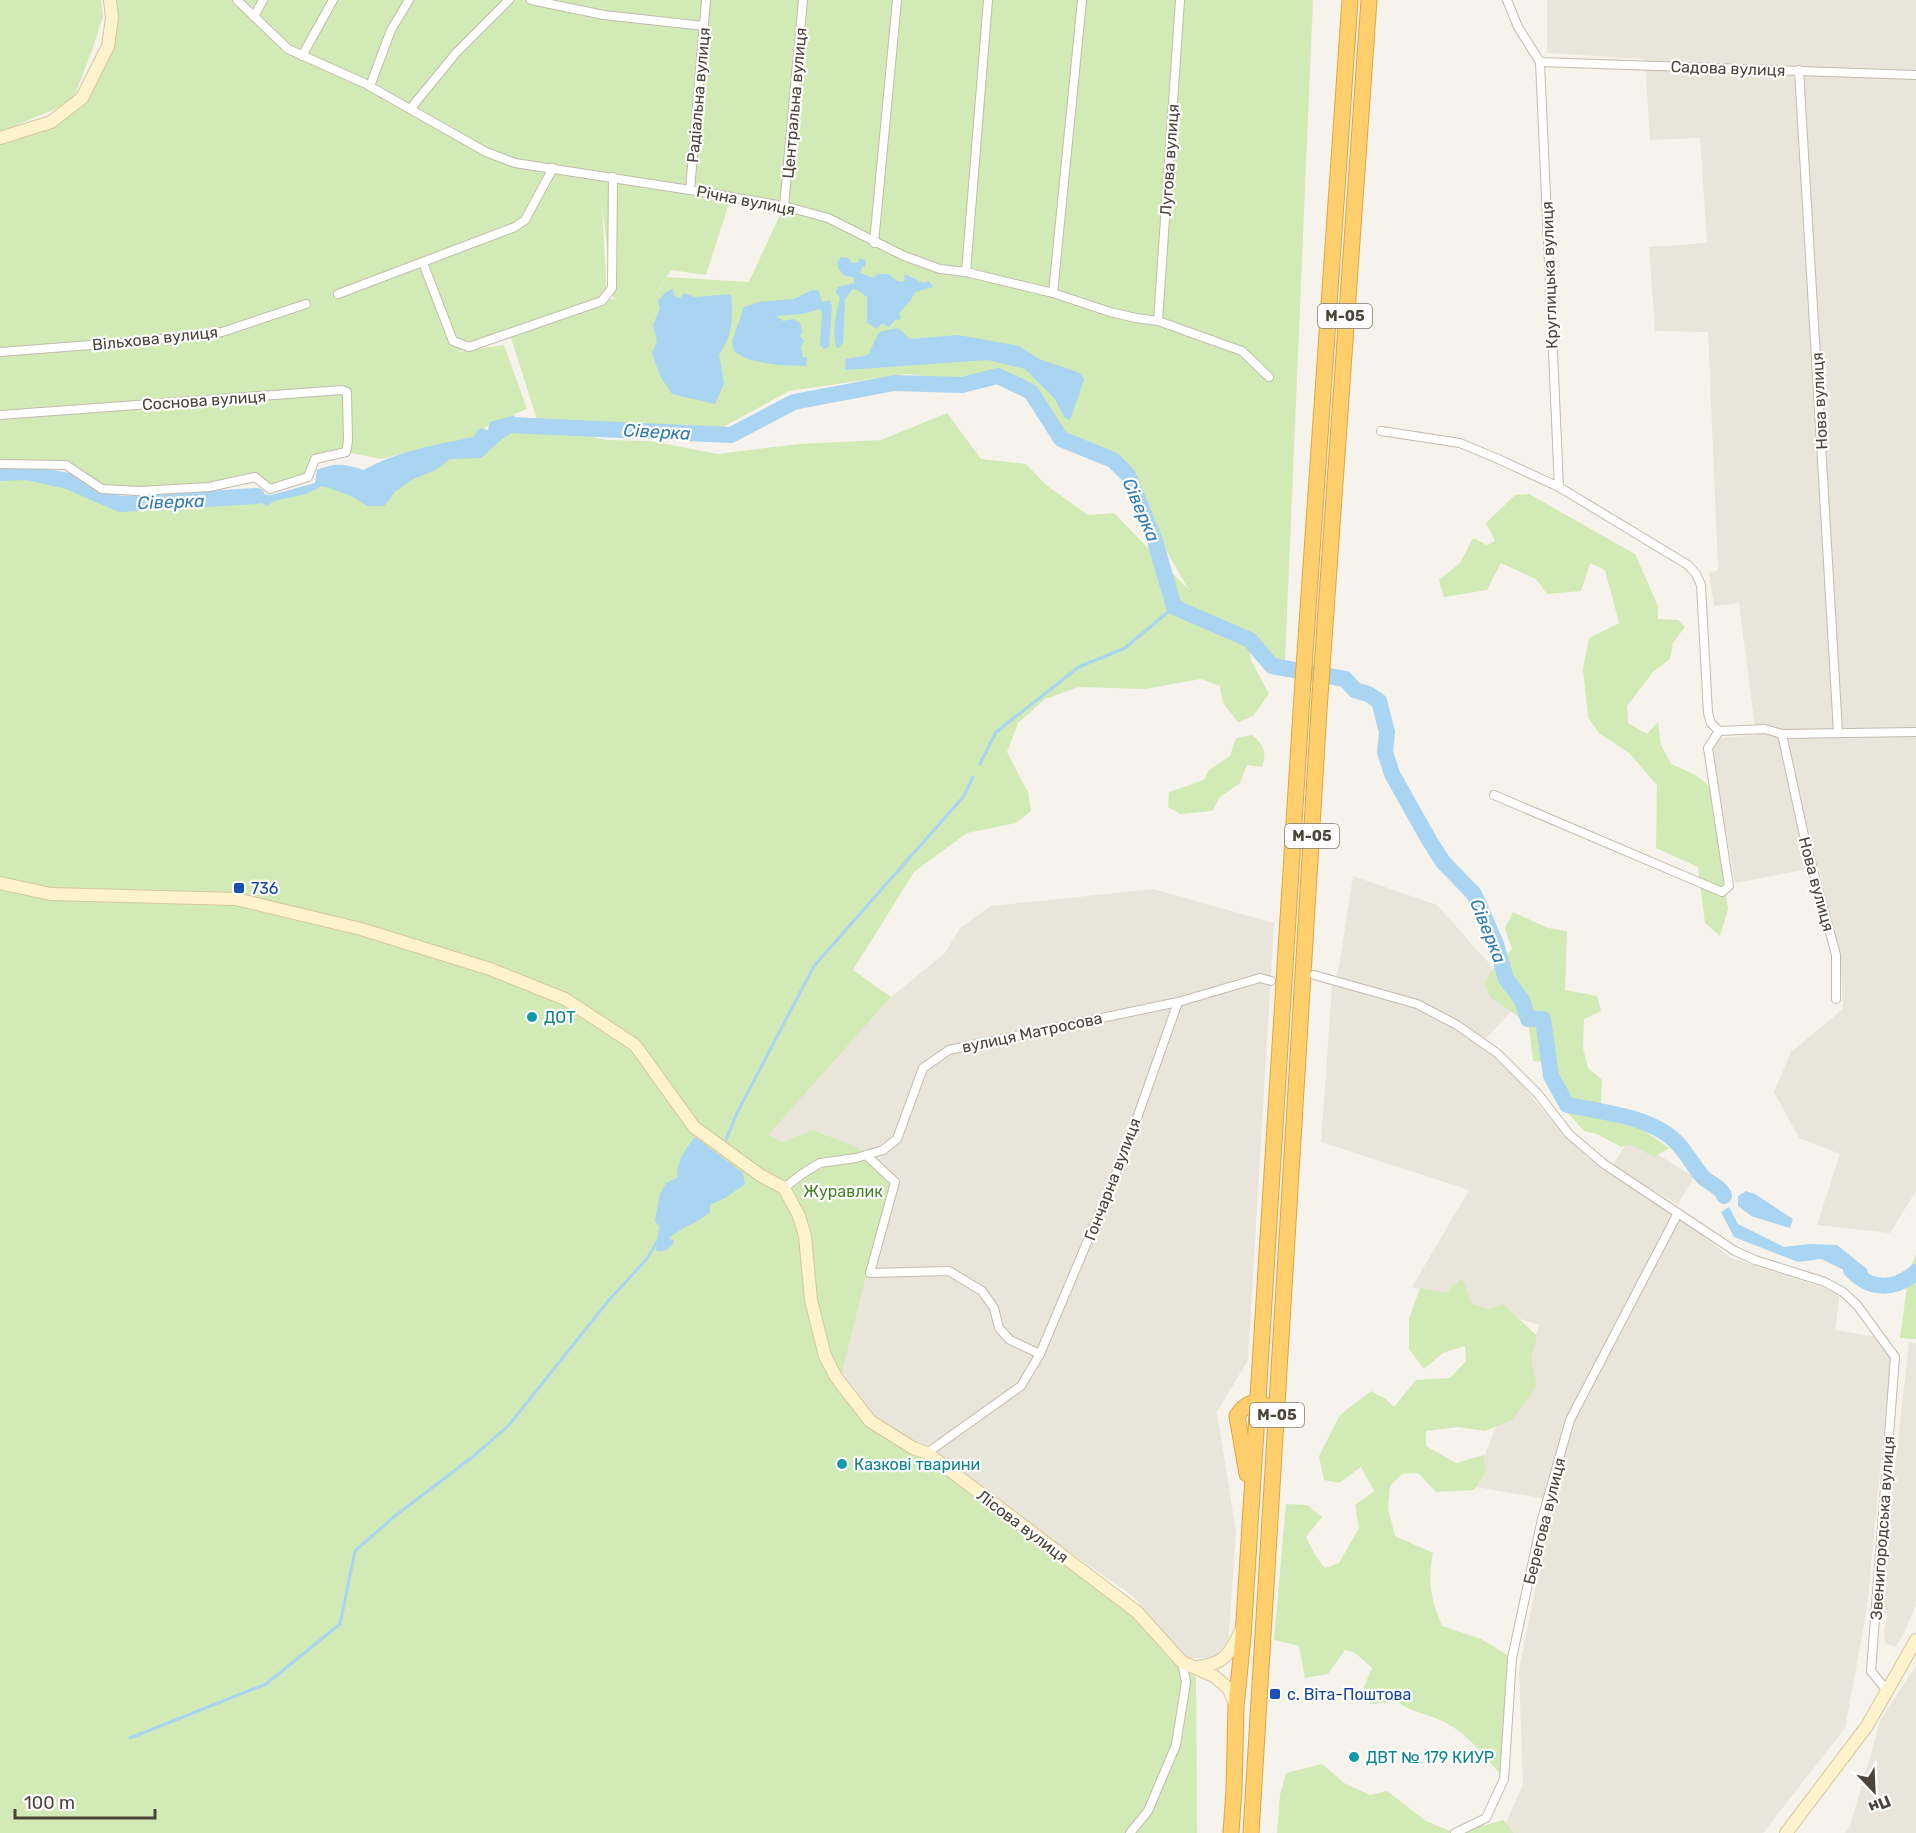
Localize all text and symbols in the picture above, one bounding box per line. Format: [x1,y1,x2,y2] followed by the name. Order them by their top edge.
[683,26,714,164] street label: Радіальна вулиця
[778,27,811,179] street label: Центральна вулиця
[1670,57,1786,80] street label: Садова вулиця
[1156,103,1183,217] street label: Лугова вулиця
[695,182,797,219] street label: Річна вулиця
[1537,201,1562,349] street label: Круглицька вулиця
[1318,304,1372,328] road number: М-05
[91,322,219,355] street label: Вільхова вулиця
[1807,352,1832,450] street label: Нова вулиця
[141,387,267,414] street label: Соснова вулиця
[623,419,692,445] water label: Сіверка
[1118,475,1164,546] water label: Сіверка
[137,490,205,514] water label: Сіверка
[1285,824,1339,848] road number: М-05
[1795,835,1838,934] street label: Нова вулиця
[251,879,279,898] place label: 736
[232,881,246,895] marker: 736
[1465,896,1511,967] water label: Сіверка
[544,1008,575,1027] place label: ДОТ
[960,1008,1104,1057] street label: вулиця Матросова
[525,1010,539,1024] marker: ДОТ
[1080,1115,1145,1243] street label: Гончарна вулиця
[803,1182,883,1201] park label: Журавлик
[1250,1403,1304,1427] road number: М-05
[1867,1435,1898,1621] street label: Звенигородська вулиця
[854,1455,980,1474] place label: Казкові тварини
[1520,1456,1569,1587] street label: Берегова вулиця
[835,1457,849,1471] marker: Казкові тварини
[973,1486,1072,1567] street label: Лісова вулиця
[1287,1685,1411,1704] place label: с. Віта-Поштова
[1268,1687,1282,1701] marker: с. Віта-Поштова
[1366,1748,1494,1767] place label: ДВТ № 179 КИУР
[1347,1750,1361,1764] marker: ДВТ № 179 КИУР
[1844,1761,1904,1821] north arrow
[15,1782,154,1820] scale bar
[1866,1791,1894,1817] text: Пн
[24,1792,75,1814] text: 100 m

